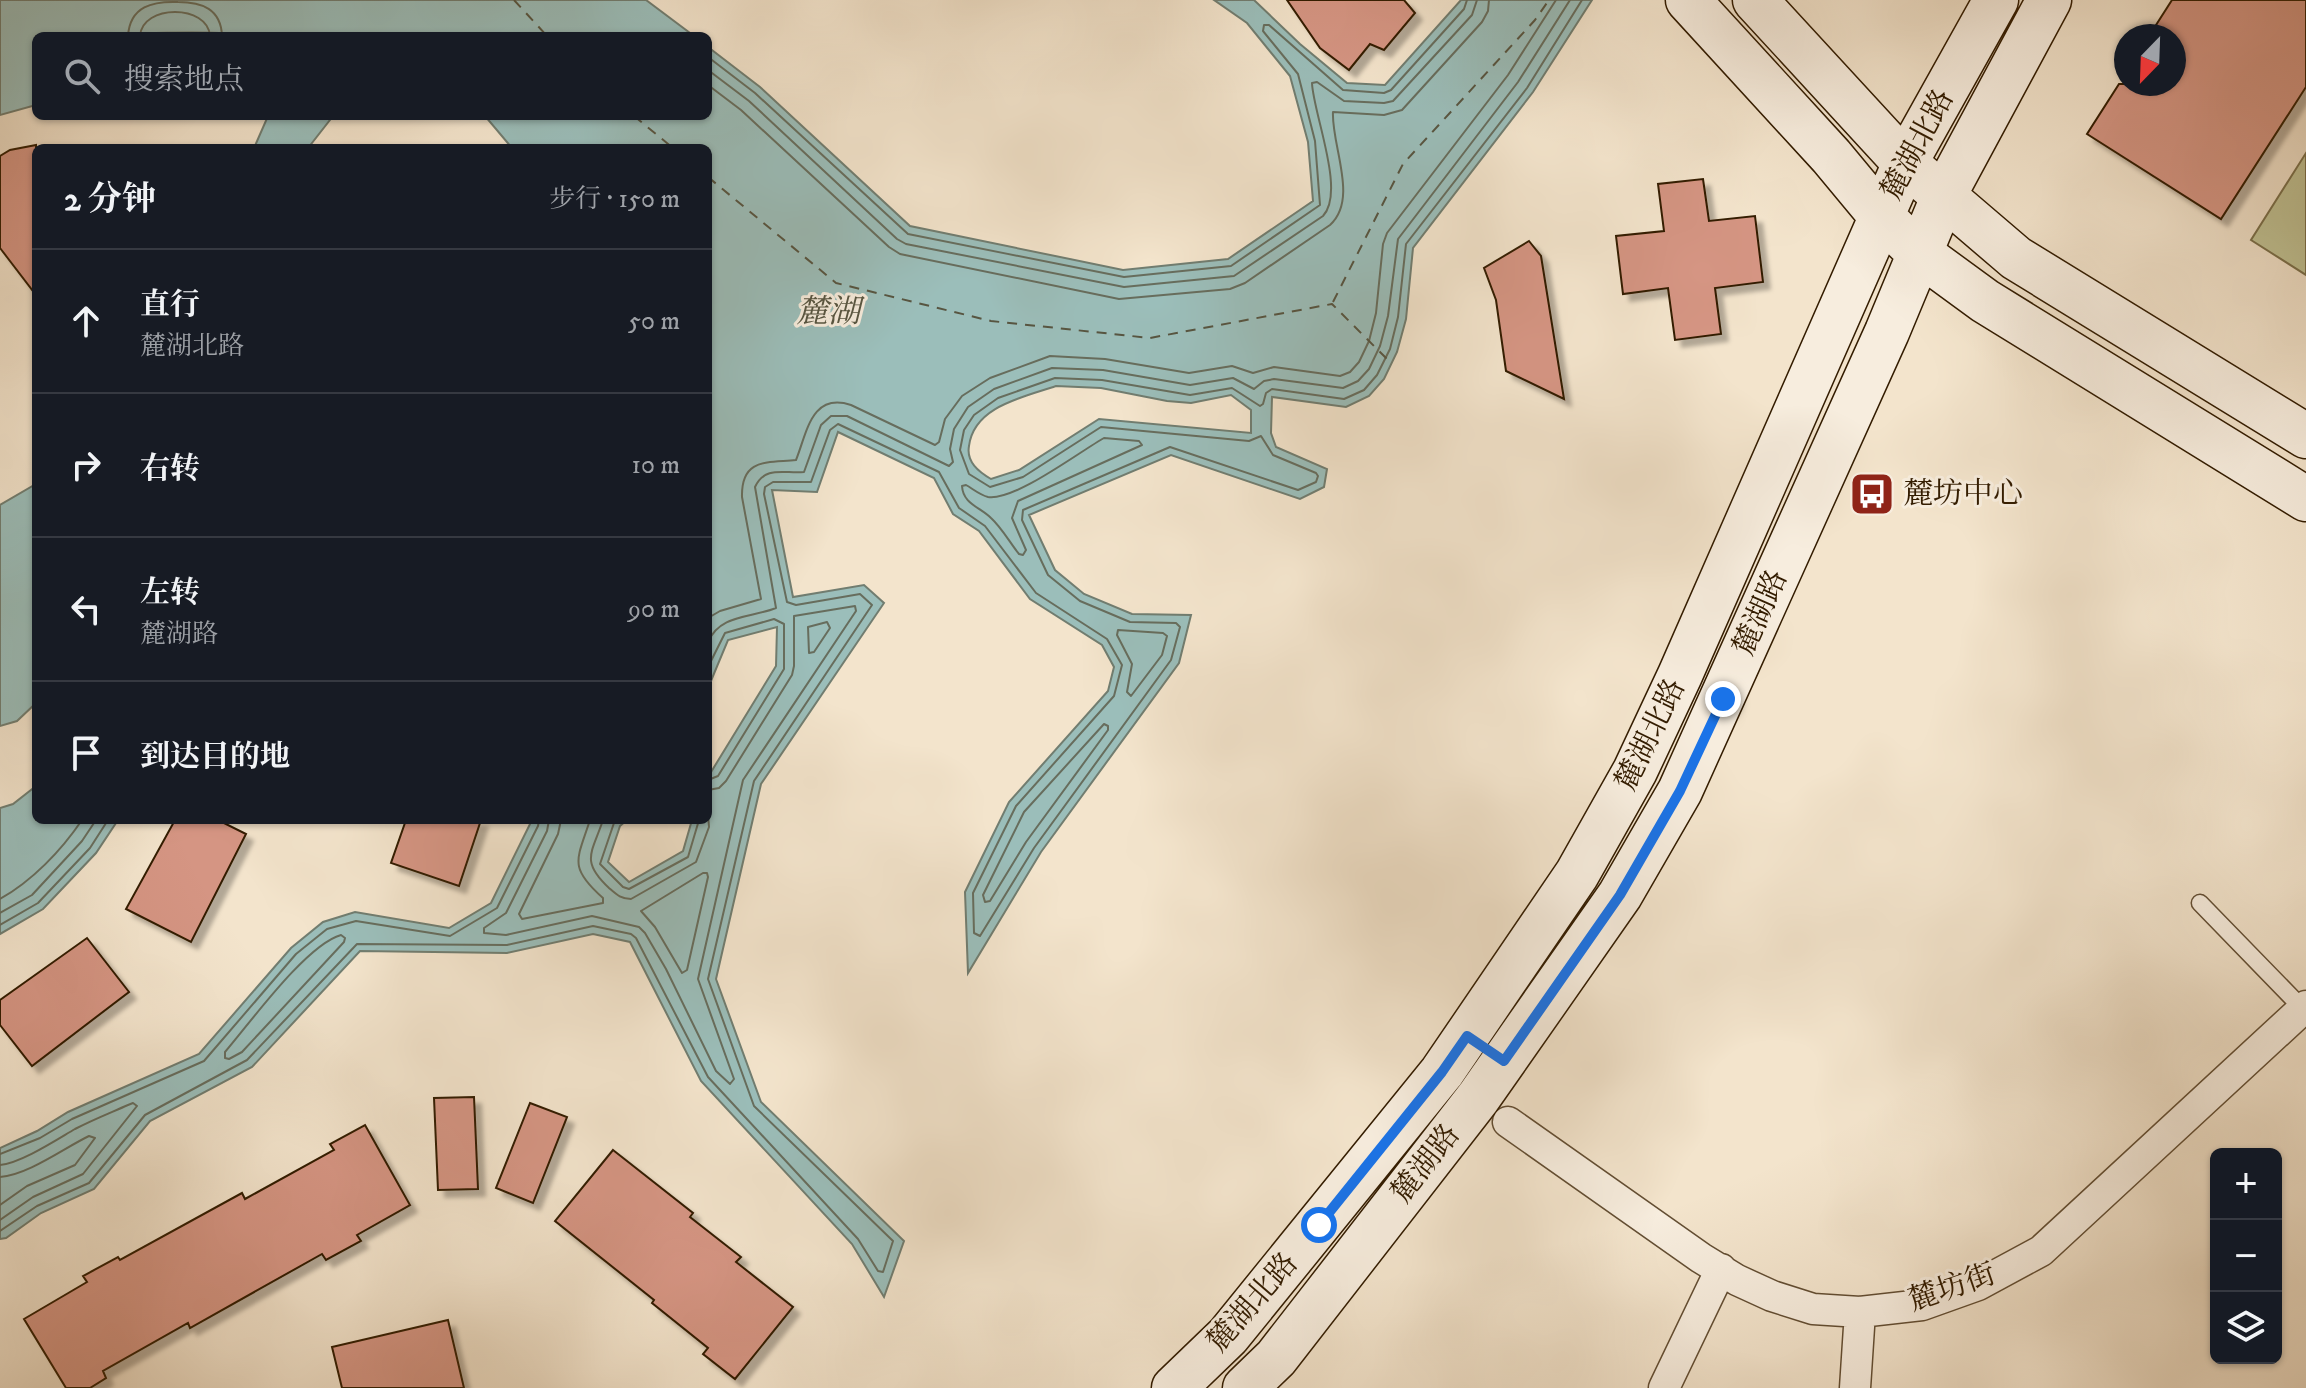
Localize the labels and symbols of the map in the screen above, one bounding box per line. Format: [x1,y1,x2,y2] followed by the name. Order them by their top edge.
[2114,24,2186,96] north arrow
[1873,83,1963,207] street label: 麓湖北路
[796,293,865,333] water label: 麓湖
[1848,470,1896,518] bus stop icon: 麓坊中心
[1903,476,2023,513] place label: 麓坊中心
[1726,564,1796,662] street label: 麓湖路
[1608,673,1694,797] street label: 麓湖北路
[1705,681,1741,717] route end
[1384,1117,1468,1211] street label: 麓湖路
[1301,1207,1337,1243] route start
[1200,1246,1306,1360] street label: 麓湖北路
[1903,1256,2001,1320] street label: 麓坊街

